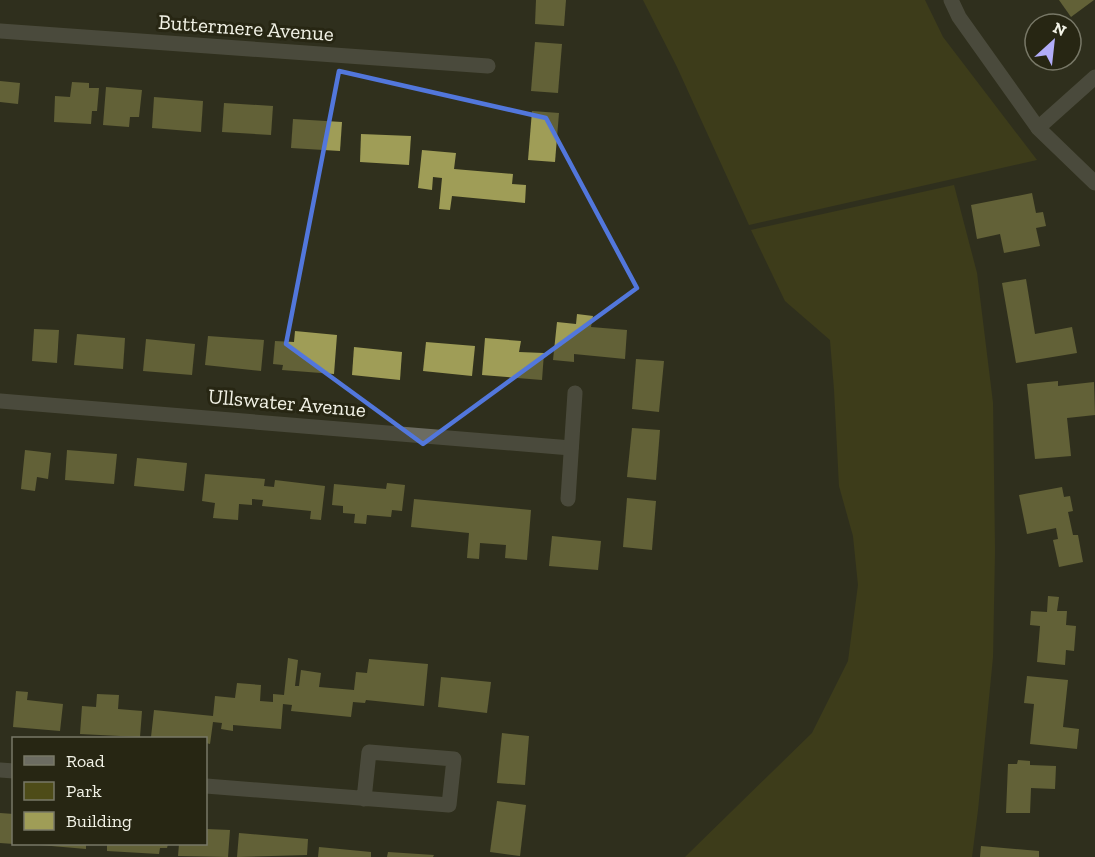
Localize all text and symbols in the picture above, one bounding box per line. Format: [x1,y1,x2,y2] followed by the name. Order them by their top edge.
[157,9,335,46] street label: Buttermere Avenue
[1023,12,1083,72] north arrow
[1050,18,1069,40] text: N
[207,383,367,422] street label: Ullswater Avenue
[12,737,207,845] legend
[66,750,105,772] text: Road
[66,780,102,802] text: Park
[66,810,132,832] text: Building

